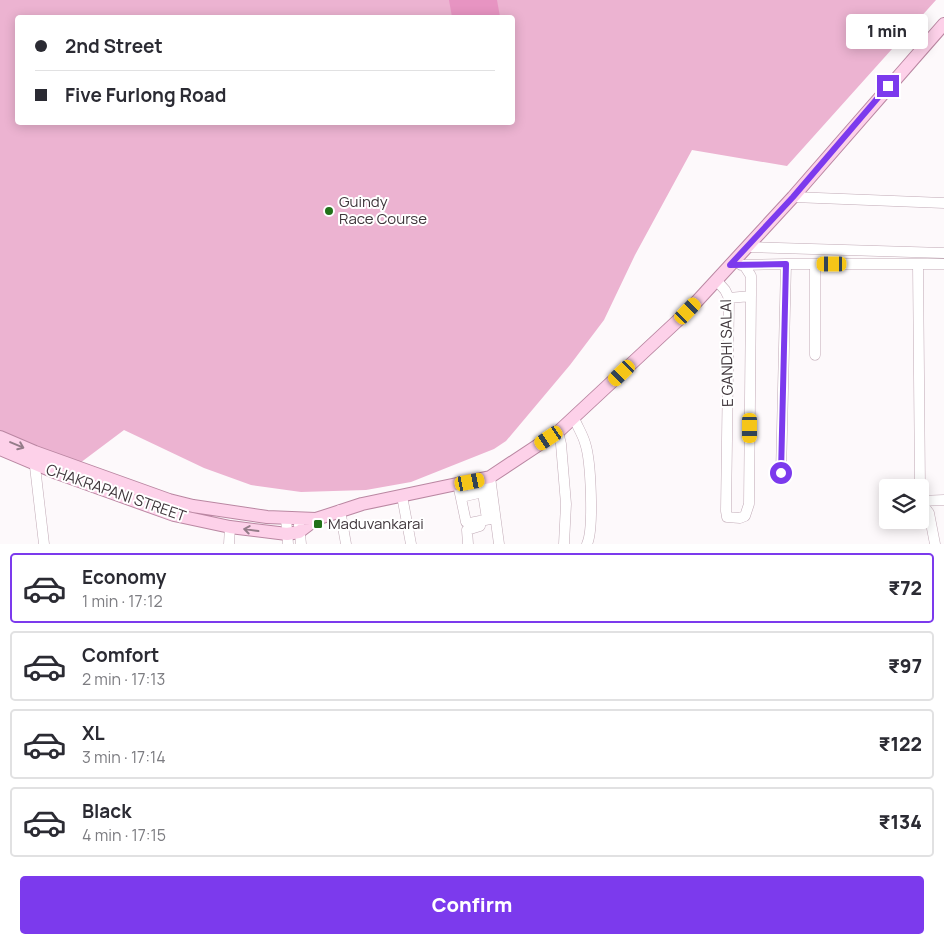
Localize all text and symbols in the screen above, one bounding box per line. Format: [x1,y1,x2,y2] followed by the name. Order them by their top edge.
[847,13,929,48] callout: 1 min
[867,20,907,42] text: 1 min
[65,33,163,59] text: 2nd Street
[877,75,899,97] route end
[65,82,226,108] text: Five Furlong Road
[339,191,427,229] place label: Guindy Race Course
[323,205,335,217] marker: Guindy Race Course
[817,257,847,272] car
[672,295,703,327] car
[715,299,738,407] street label: E GANDHI SALAI
[605,357,638,389] car
[742,413,757,443] car
[532,423,565,453] car
[9,440,24,450] one-way arrow
[43,459,189,526] street label: CHAKRAPANI STREET
[770,462,792,484] route start
[453,472,486,492] car
[879,479,929,529] map controls
[879,479,929,529] button: layers
[328,513,424,534] place label: Maduvankarai
[312,518,324,530] marker: Maduvankarai
[243,525,259,535] one-way arrow
[82,564,166,590] text: Economy
[22,566,67,611] icon: car
[888,575,922,601] text: ₹72
[82,590,163,612] text: 1 min · 17:12
[82,642,159,668] text: Comfort
[22,644,67,689] icon: car
[888,653,922,679] text: ₹97
[82,668,165,690] text: 2 min · 17:13
[82,720,105,746] text: XL
[22,722,67,767] icon: car
[879,731,922,757] text: ₹122
[82,746,166,768] text: 3 min · 17:14
[82,798,131,824] text: Black
[22,800,67,845] icon: car
[879,809,922,835] text: ₹134
[82,824,166,846] text: 4 min · 17:15
[20,876,924,934] button: Confirm

